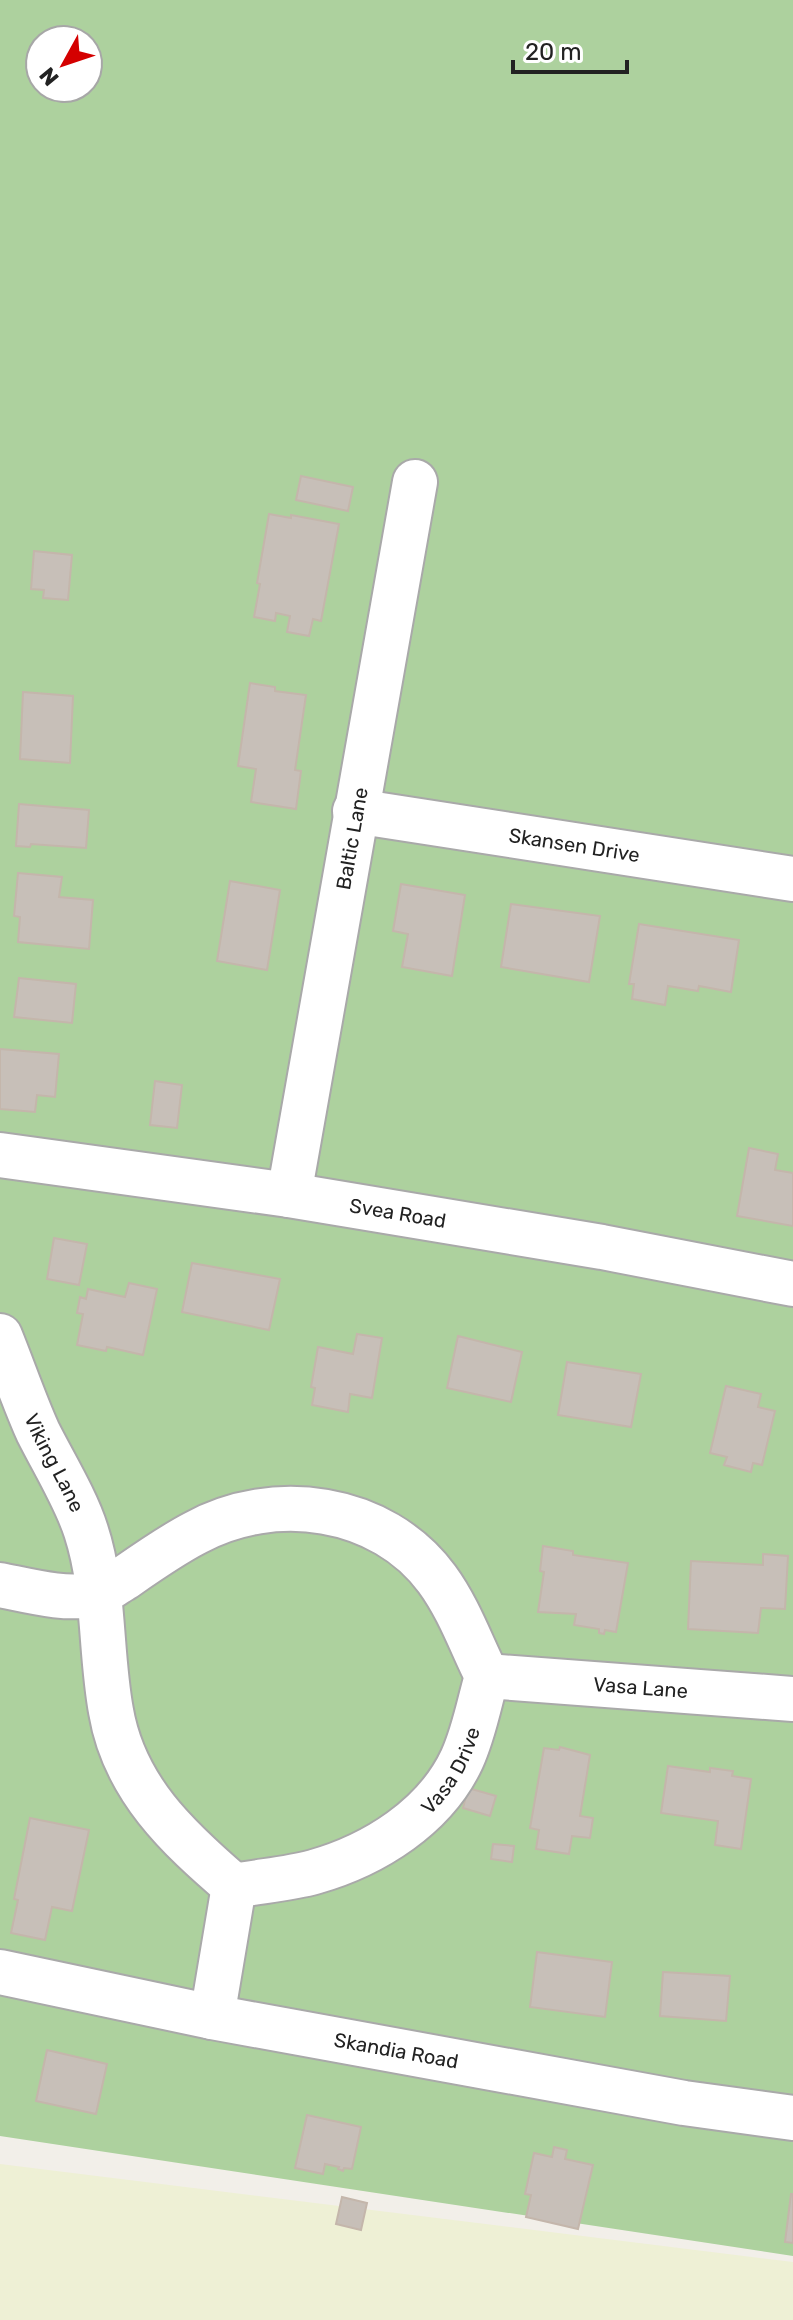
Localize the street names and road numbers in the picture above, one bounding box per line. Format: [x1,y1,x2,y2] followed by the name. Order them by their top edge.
[331,785,373,892] street label: Baltic Lane
[507,823,642,867] street label: Skansen Drive
[348,1193,448,1233] street label: Svea Road
[19,1410,89,1516] street label: Viking Lane
[592,1672,689,1703] street label: Vasa Lane
[416,1724,485,1819] street label: Vasa Drive
[332,2027,460,2074] street label: Skandia Road

